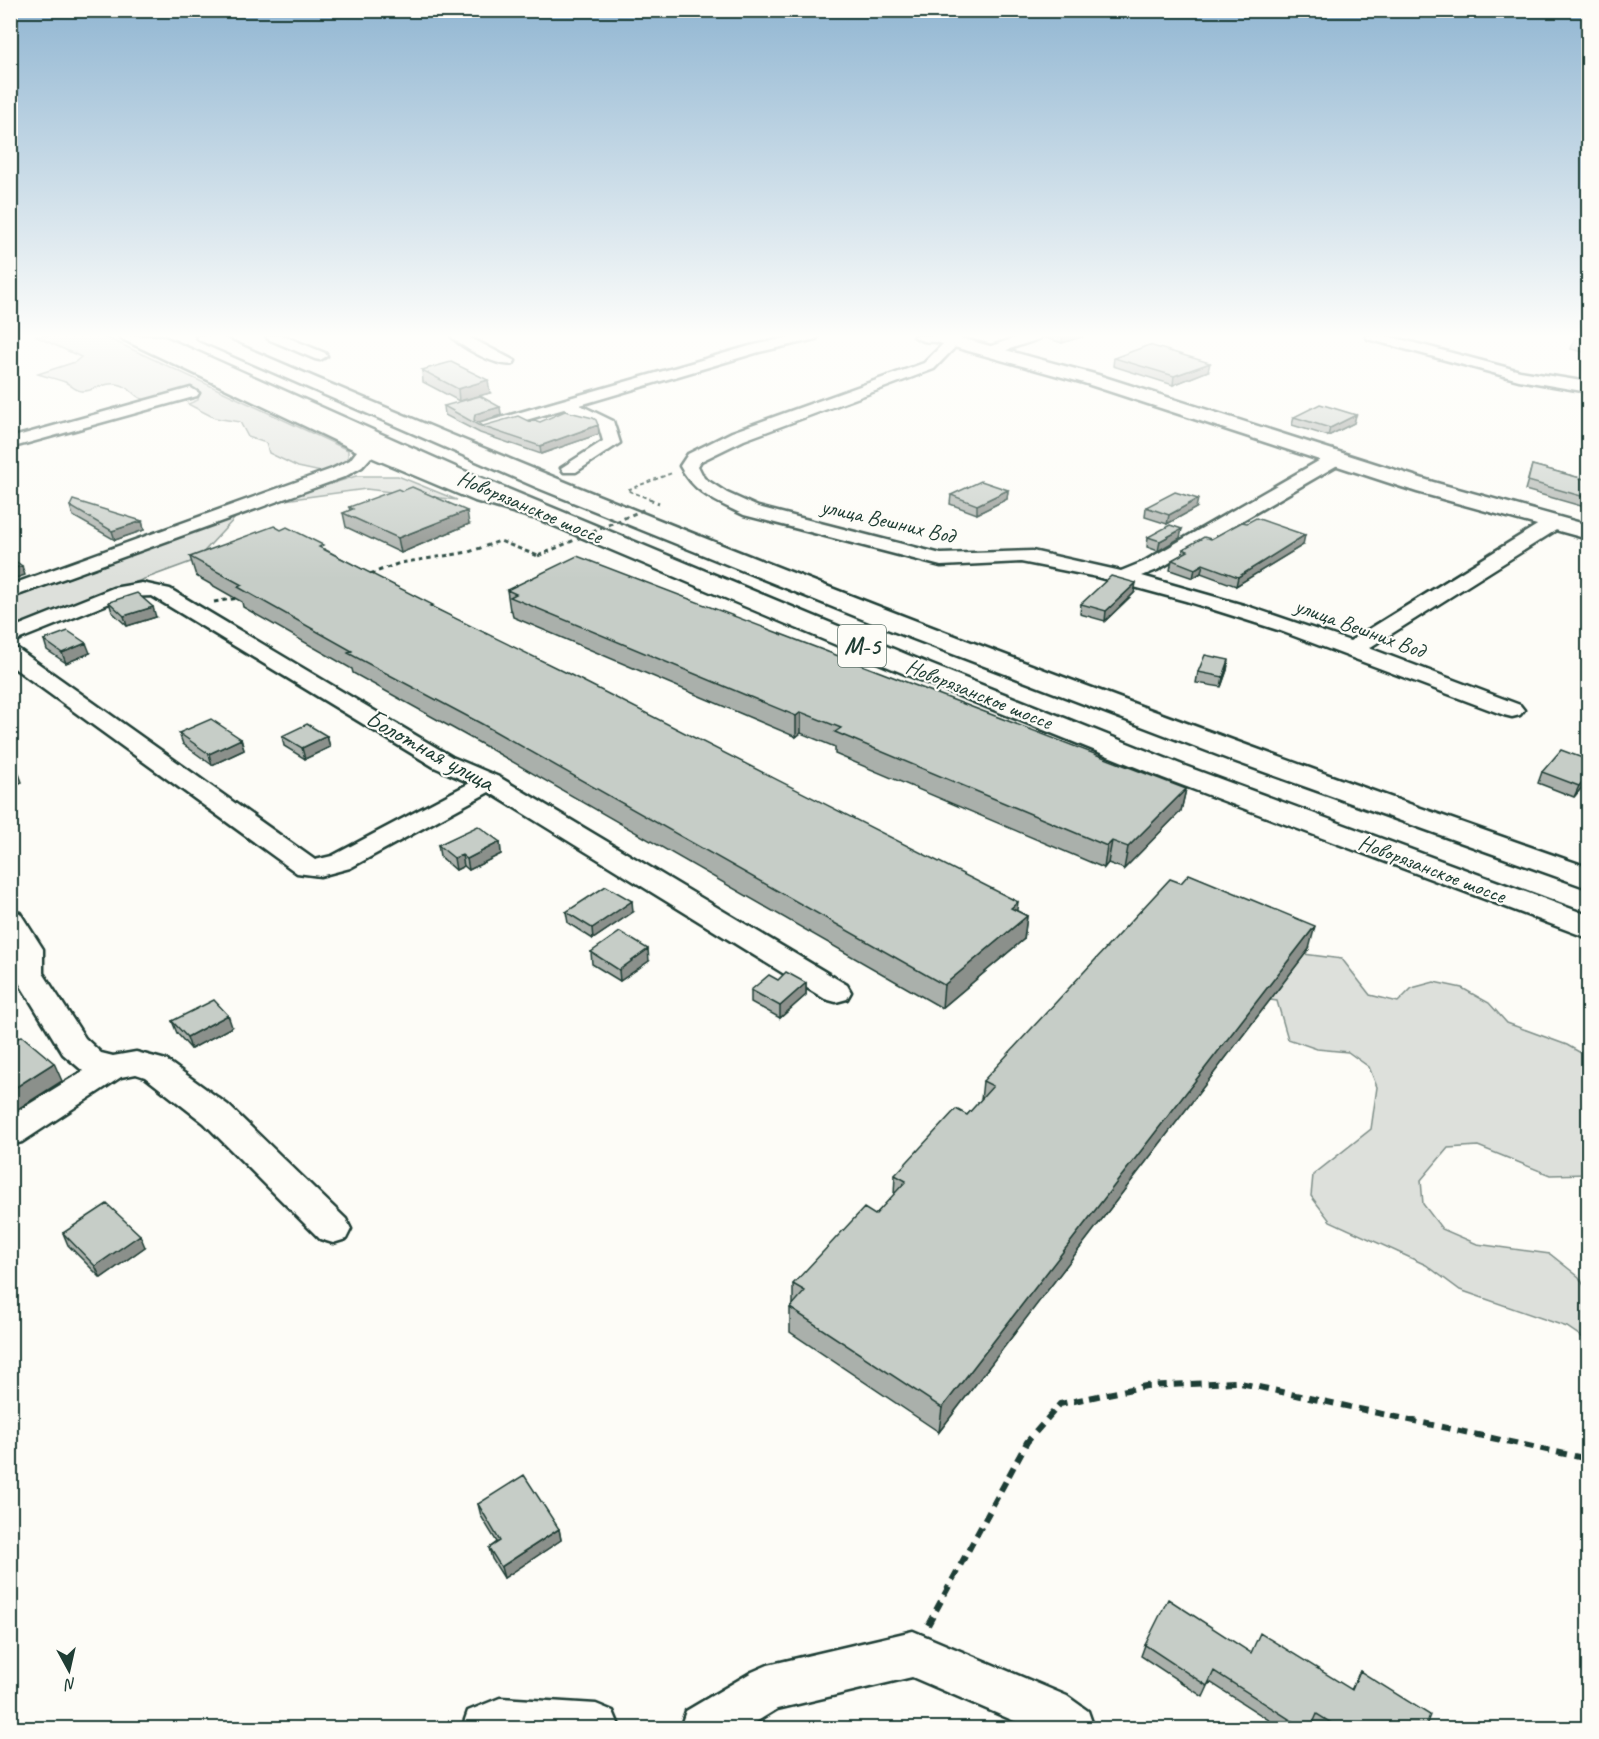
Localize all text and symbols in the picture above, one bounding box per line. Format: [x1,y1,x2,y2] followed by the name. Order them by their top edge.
[453,464,609,551] street label: Новорязанское шоссе
[816,492,960,551] street label: улица Вешних Вод
[1289,591,1431,665] street label: улица Вешних Вод
[838,625,886,667] road number: М-5
[902,652,1058,737] street label: Новорязанское шоссе
[360,701,501,800] street label: Болотная улица
[1355,828,1511,911] street label: Новорязанское шоссе
[39,1640,99,1700] north arrow
[62,1673,77,1695] text: N

